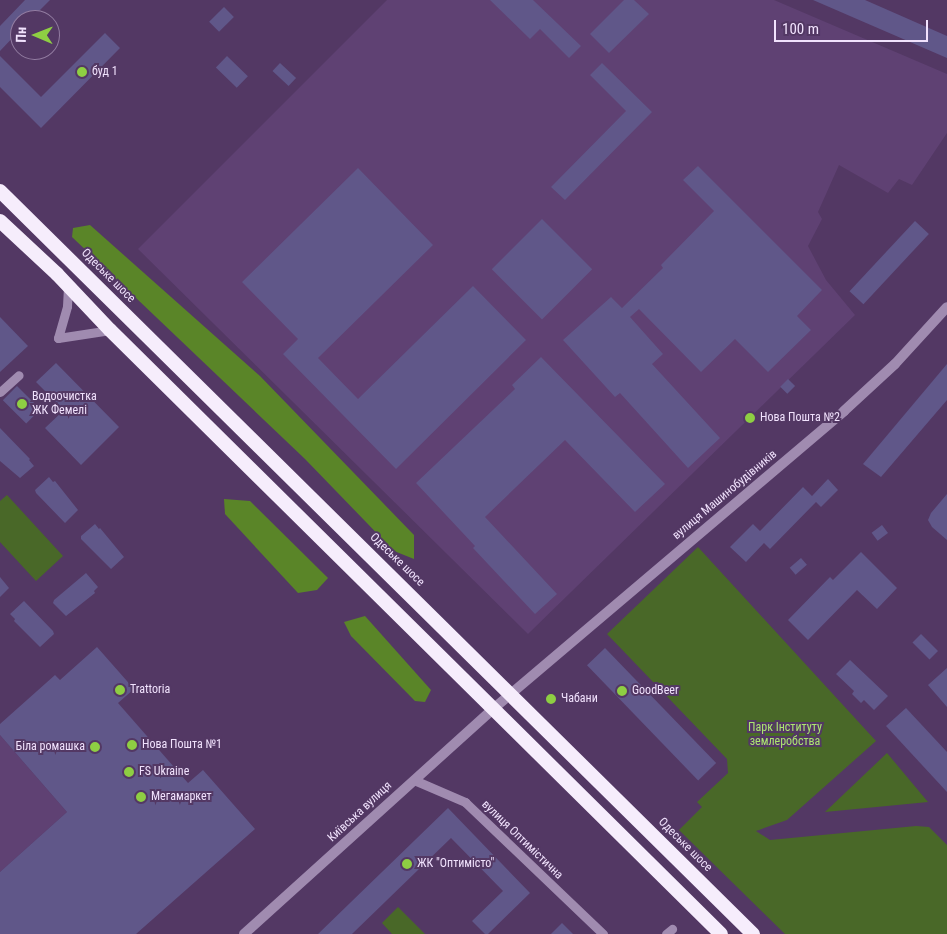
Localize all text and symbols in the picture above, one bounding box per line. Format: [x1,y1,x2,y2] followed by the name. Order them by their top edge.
[10,10,60,60] north arrow
[777,10,931,42] scale bar
[782,20,819,38] text: 100 m
[13,27,29,43] text: Пн
[92,65,118,79] place label: буд 1
[76,66,88,78] marker: буд 1
[78,246,138,306] street label: Одеське шосе
[32,390,97,418] place label: Водоочистка ЖК Фемелі
[16,398,28,410] marker: Водоочистка ЖК Фемелі
[760,411,840,425] place label: Нова Пошта №2
[744,412,756,424] marker: Нова Пошта №2
[670,447,780,543] street label: вулиця Машинобудівників
[367,530,427,590] street label: Одеське шосе
[130,683,170,697] place label: Trattoria
[114,684,126,696] marker: Trattoria
[632,684,679,698] place label: GoodBeer
[616,685,628,697] marker: GoodBeer
[561,692,598,706] place label: Чабани
[545,693,557,705] marker: Чабани
[748,721,822,749] park label: Парк Інституту землеробства
[142,738,222,752] place label: Нова Пошта №1
[126,739,138,751] marker: Нова Пошта №1
[16,740,85,754] place label: Біла ромашка
[89,741,101,753] marker: Біла ромашка
[139,765,189,779] place label: FS Ukraine
[123,766,135,778] marker: FS Ukraine
[325,779,395,845] street label: Київська вулиця
[151,790,212,804] place label: Мегамаркет
[135,791,147,803] marker: Мегамаркет
[478,798,566,882] street label: вулиця Оптимістична
[655,815,715,875] street label: Одеське шосе
[417,857,494,871] place label: ЖК "Оптимісто"
[401,858,413,870] marker: ЖК "Оптимісто"

